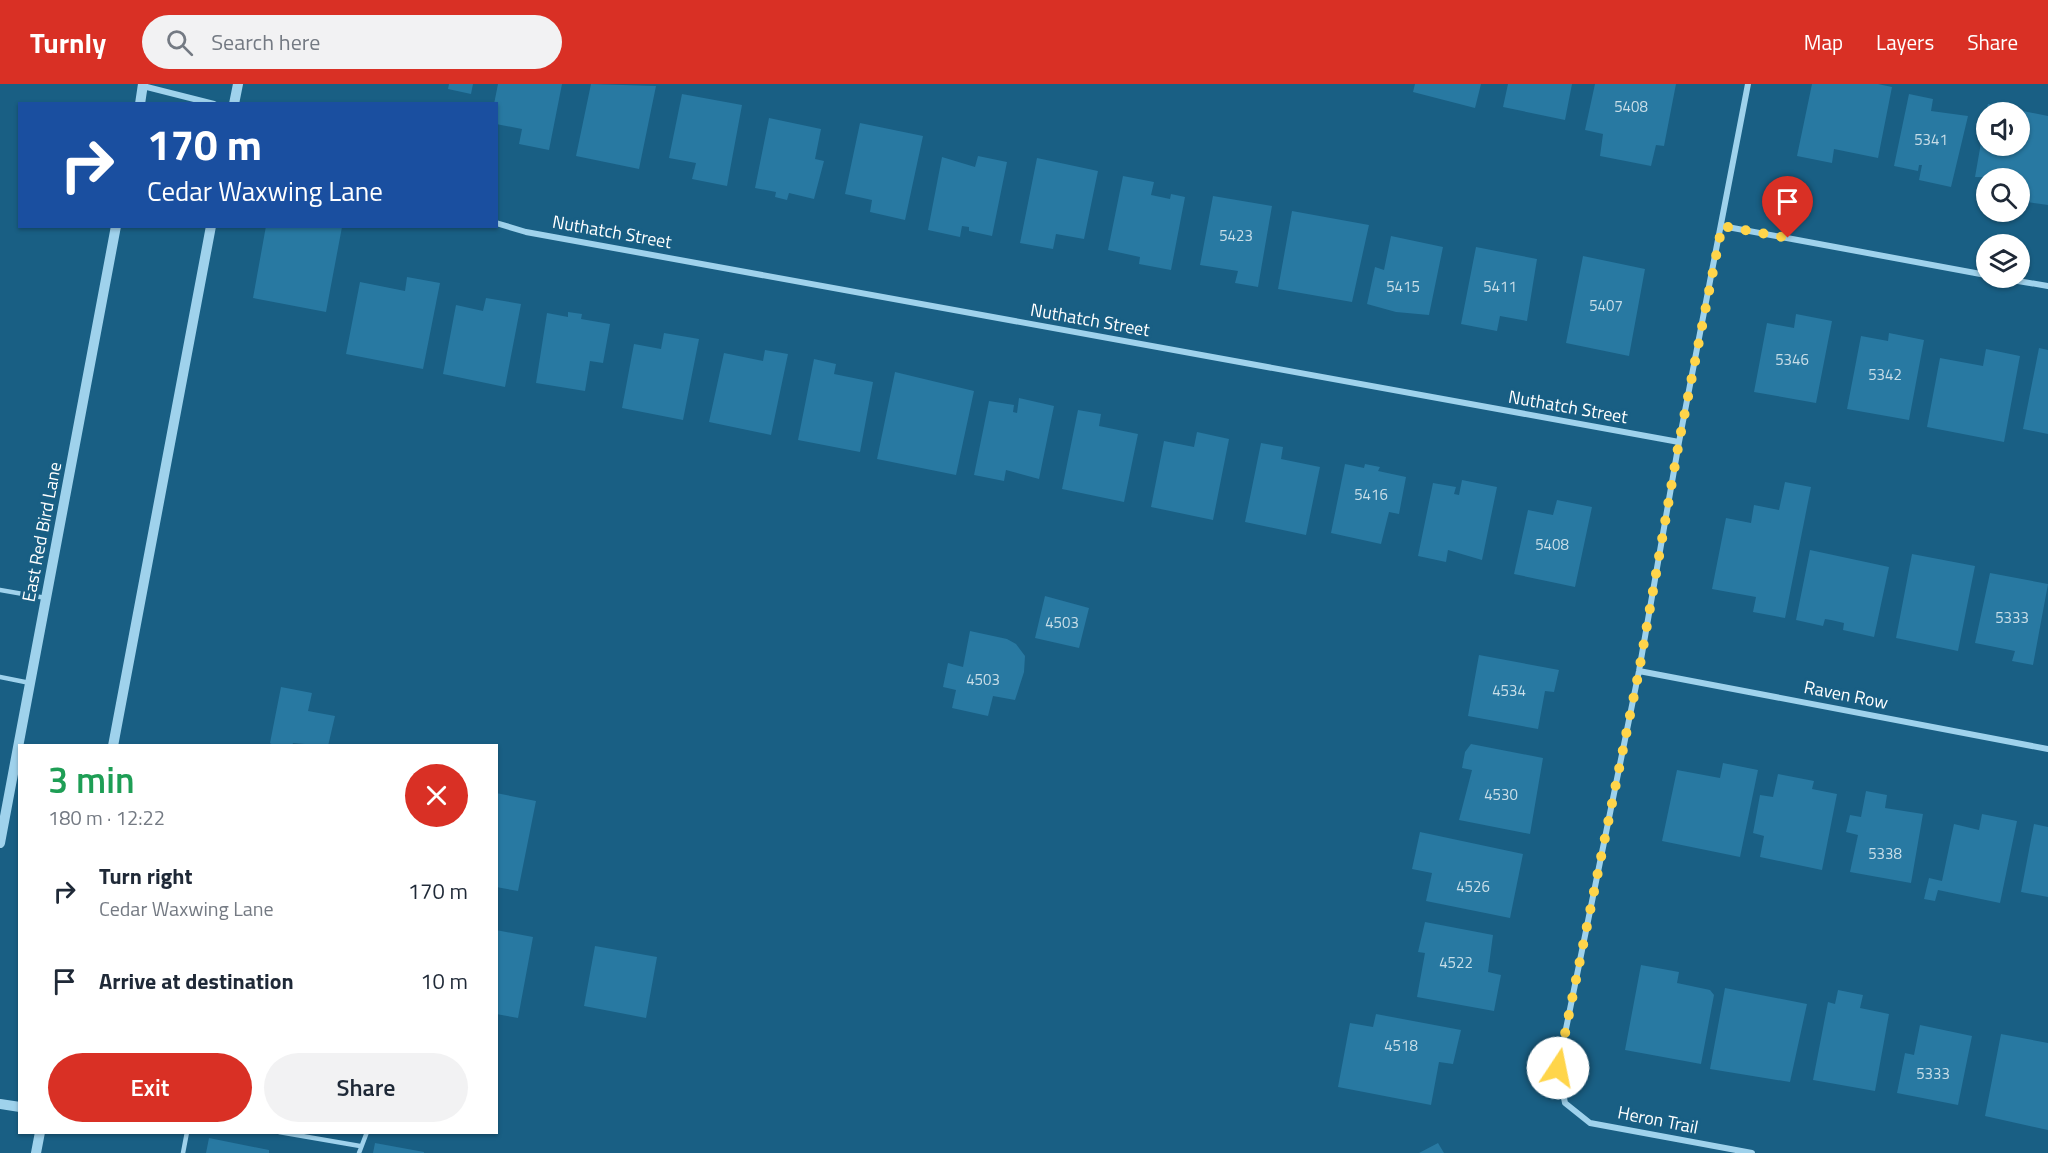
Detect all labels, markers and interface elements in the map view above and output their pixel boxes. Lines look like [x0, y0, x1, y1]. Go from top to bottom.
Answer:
search box [142, 15, 562, 69]
text: Turnly [30, 21, 106, 64]
text: Search here [211, 25, 320, 59]
icon: search [163, 26, 196, 59]
text: Map [1804, 26, 1843, 58]
text: Layers [1876, 26, 1934, 58]
text: Share [1967, 26, 2018, 58]
house number: 5408 [1614, 95, 1648, 118]
map controls [1976, 102, 2030, 288]
button: sound [1976, 102, 2030, 156]
text: 170 m [147, 112, 262, 176]
icon: right [48, 126, 126, 204]
house number: 5341 [1914, 128, 1948, 151]
button: search [1976, 168, 2030, 222]
text: Cedar Waxwing Lane [147, 170, 383, 211]
pin [1762, 176, 1813, 238]
icon: arrive [1771, 185, 1804, 218]
street label: Nuthatch Street [550, 208, 675, 255]
house number: 5423 [1219, 224, 1253, 247]
button: layers [1976, 234, 2030, 288]
house number: 5415 [1386, 275, 1420, 298]
house number: 5411 [1483, 275, 1517, 298]
house number: 5407 [1589, 294, 1623, 317]
street label: Nuthatch Street [1028, 296, 1153, 343]
house number: 5346 [1775, 348, 1809, 371]
house number: 5342 [1868, 363, 1902, 386]
street label: Nuthatch Street [1506, 383, 1631, 430]
street label: East Red Bird Lane [15, 460, 68, 604]
house number: 5416 [1354, 483, 1388, 506]
house number: 5408 [1535, 533, 1569, 556]
house number: 5333 [1995, 606, 2029, 629]
house number: 4503 [1045, 611, 1079, 634]
house number: 4503 [966, 668, 1000, 691]
street label: Raven Row [1802, 673, 1891, 716]
house number: 4534 [1492, 679, 1526, 702]
text: 3 min [48, 752, 135, 807]
button: close [405, 764, 468, 827]
house number: 4530 [1484, 783, 1518, 806]
text: 180 m · 12:22 [48, 802, 165, 833]
house number: 5338 [1868, 842, 1902, 865]
text: Turn right [99, 859, 193, 893]
text: 170 m [408, 874, 468, 908]
icon: right [48, 875, 81, 908]
house number: 4526 [1456, 875, 1490, 898]
text: Cedar Waxwing Lane [99, 893, 274, 924]
house number: 4522 [1439, 951, 1473, 974]
text: Arrive at destination [99, 964, 294, 998]
text: 10 m [420, 964, 468, 998]
icon: arrive [48, 965, 81, 998]
house number: 4518 [1384, 1034, 1418, 1057]
position arrow [1526, 1036, 1590, 1100]
button: Exit [48, 1053, 252, 1122]
button: Share [264, 1053, 468, 1122]
house number: 5333 [1916, 1062, 1950, 1085]
street label: Heron Trail [1615, 1098, 1701, 1141]

